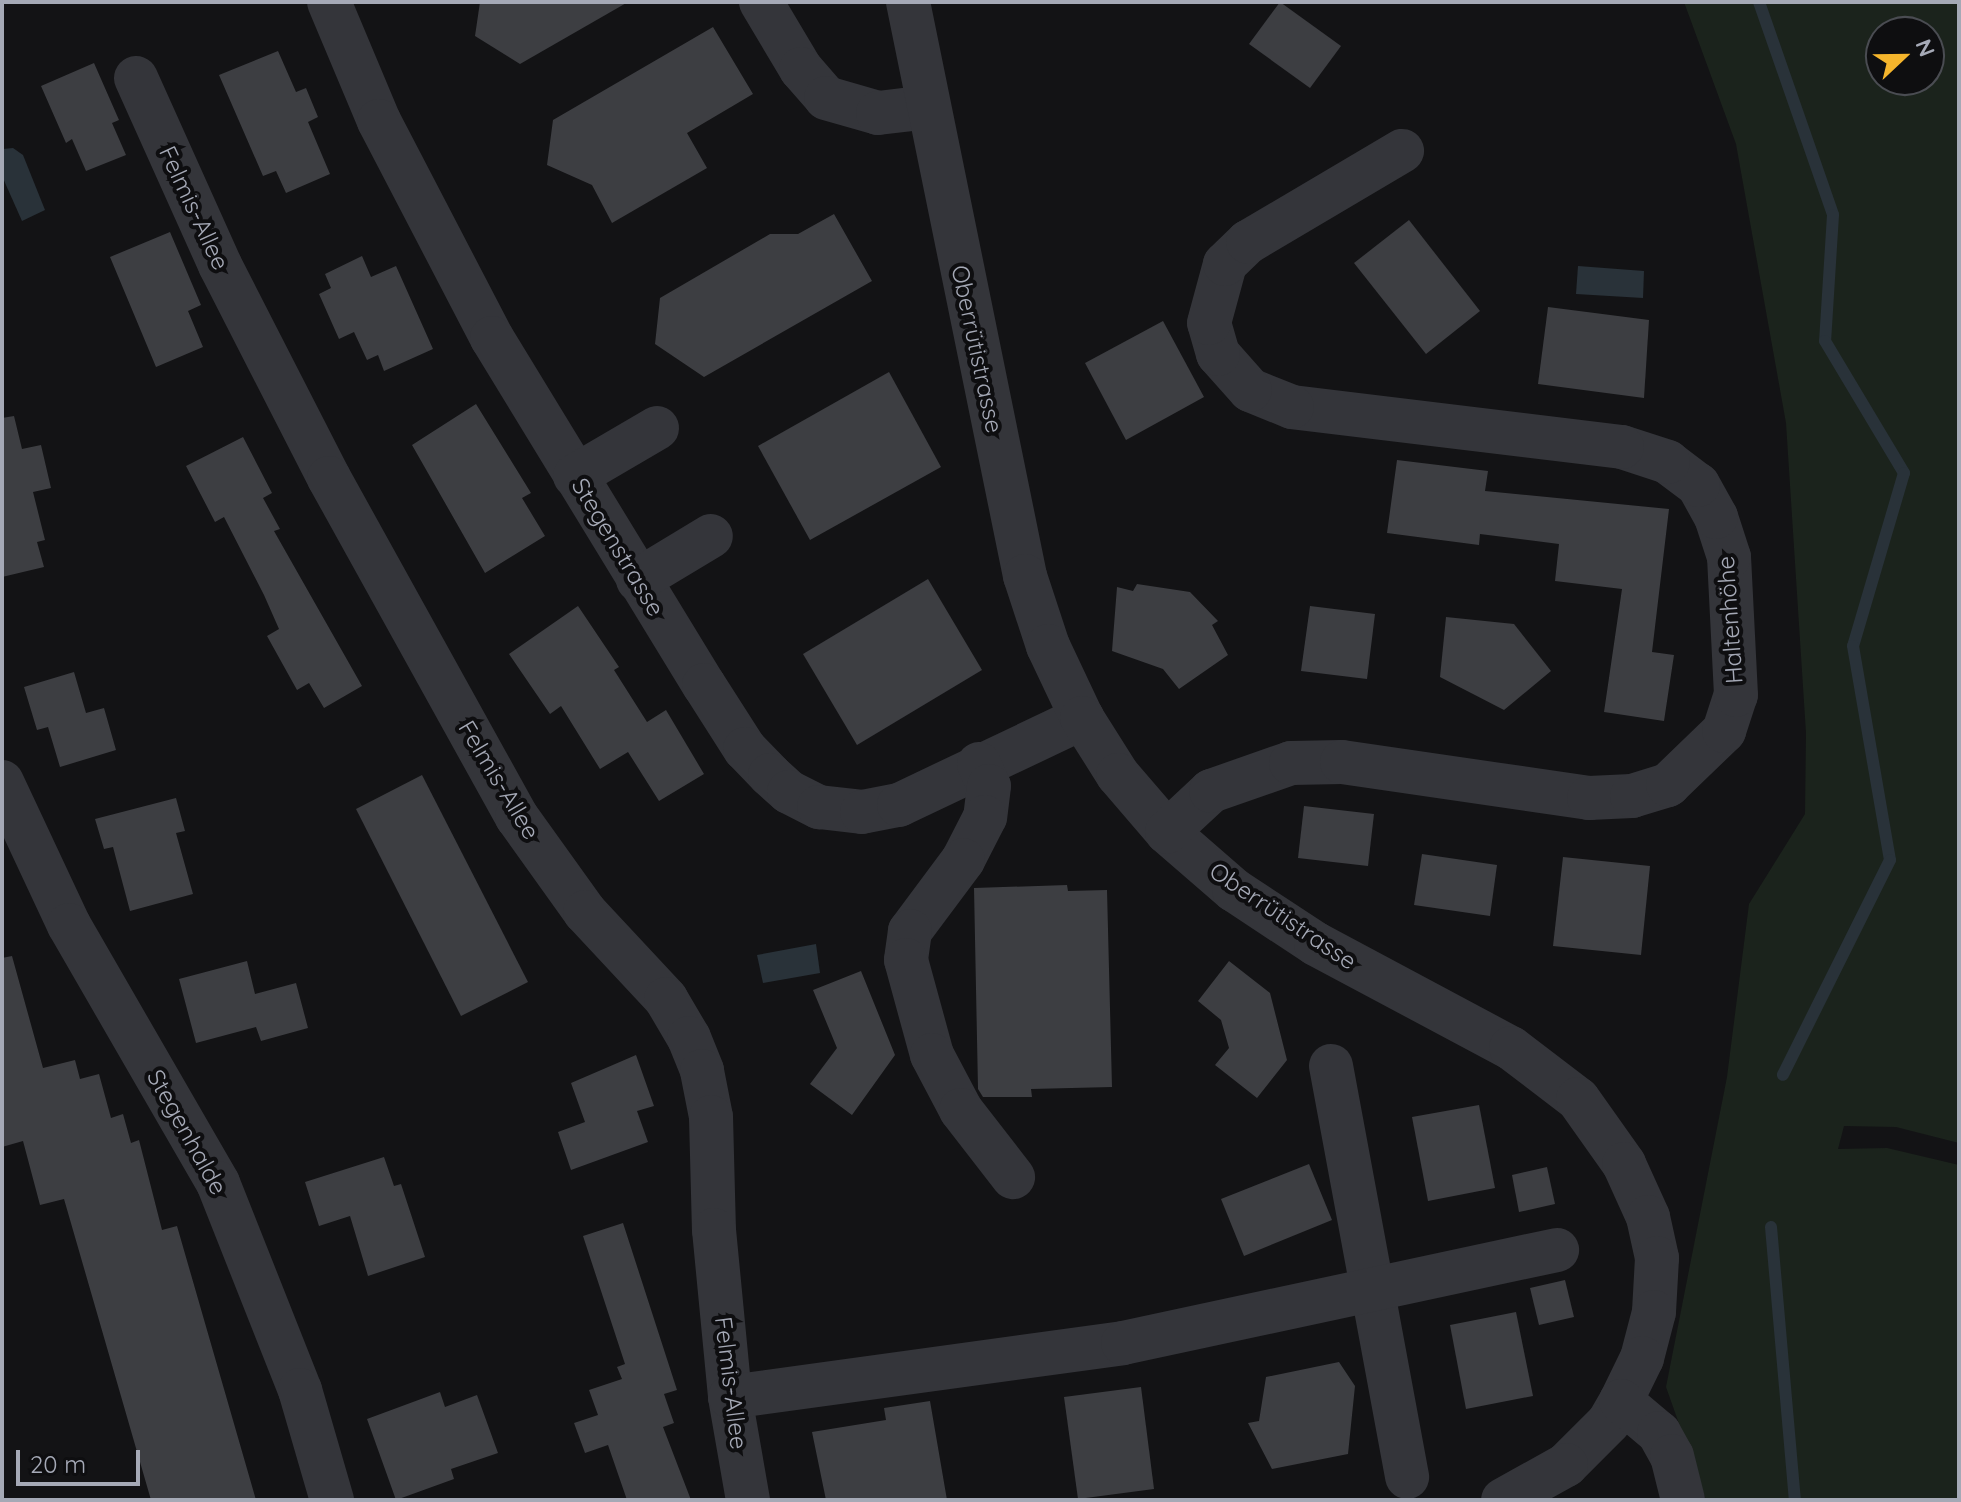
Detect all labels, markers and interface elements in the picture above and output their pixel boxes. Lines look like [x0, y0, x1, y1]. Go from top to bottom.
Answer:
north arrow [1865, 16, 1945, 96]
text: N [1909, 35, 1941, 60]
street label: Felmis-Allee [153, 141, 235, 275]
street label: Oberrütistrasse [945, 262, 1009, 436]
street label: Stegenstrasse [566, 473, 670, 621]
street label: Haltenhöhe [1711, 555, 1749, 685]
street label: Felmis-Allee [452, 715, 546, 845]
street label: Oberrütistrasse [1204, 856, 1362, 976]
street label: Stegenhalde [141, 1064, 233, 1200]
street label: Felmis-Allee [709, 1315, 753, 1451]
scale bar [20, 1434, 144, 1484]
text: 20 m [30, 1449, 86, 1479]

